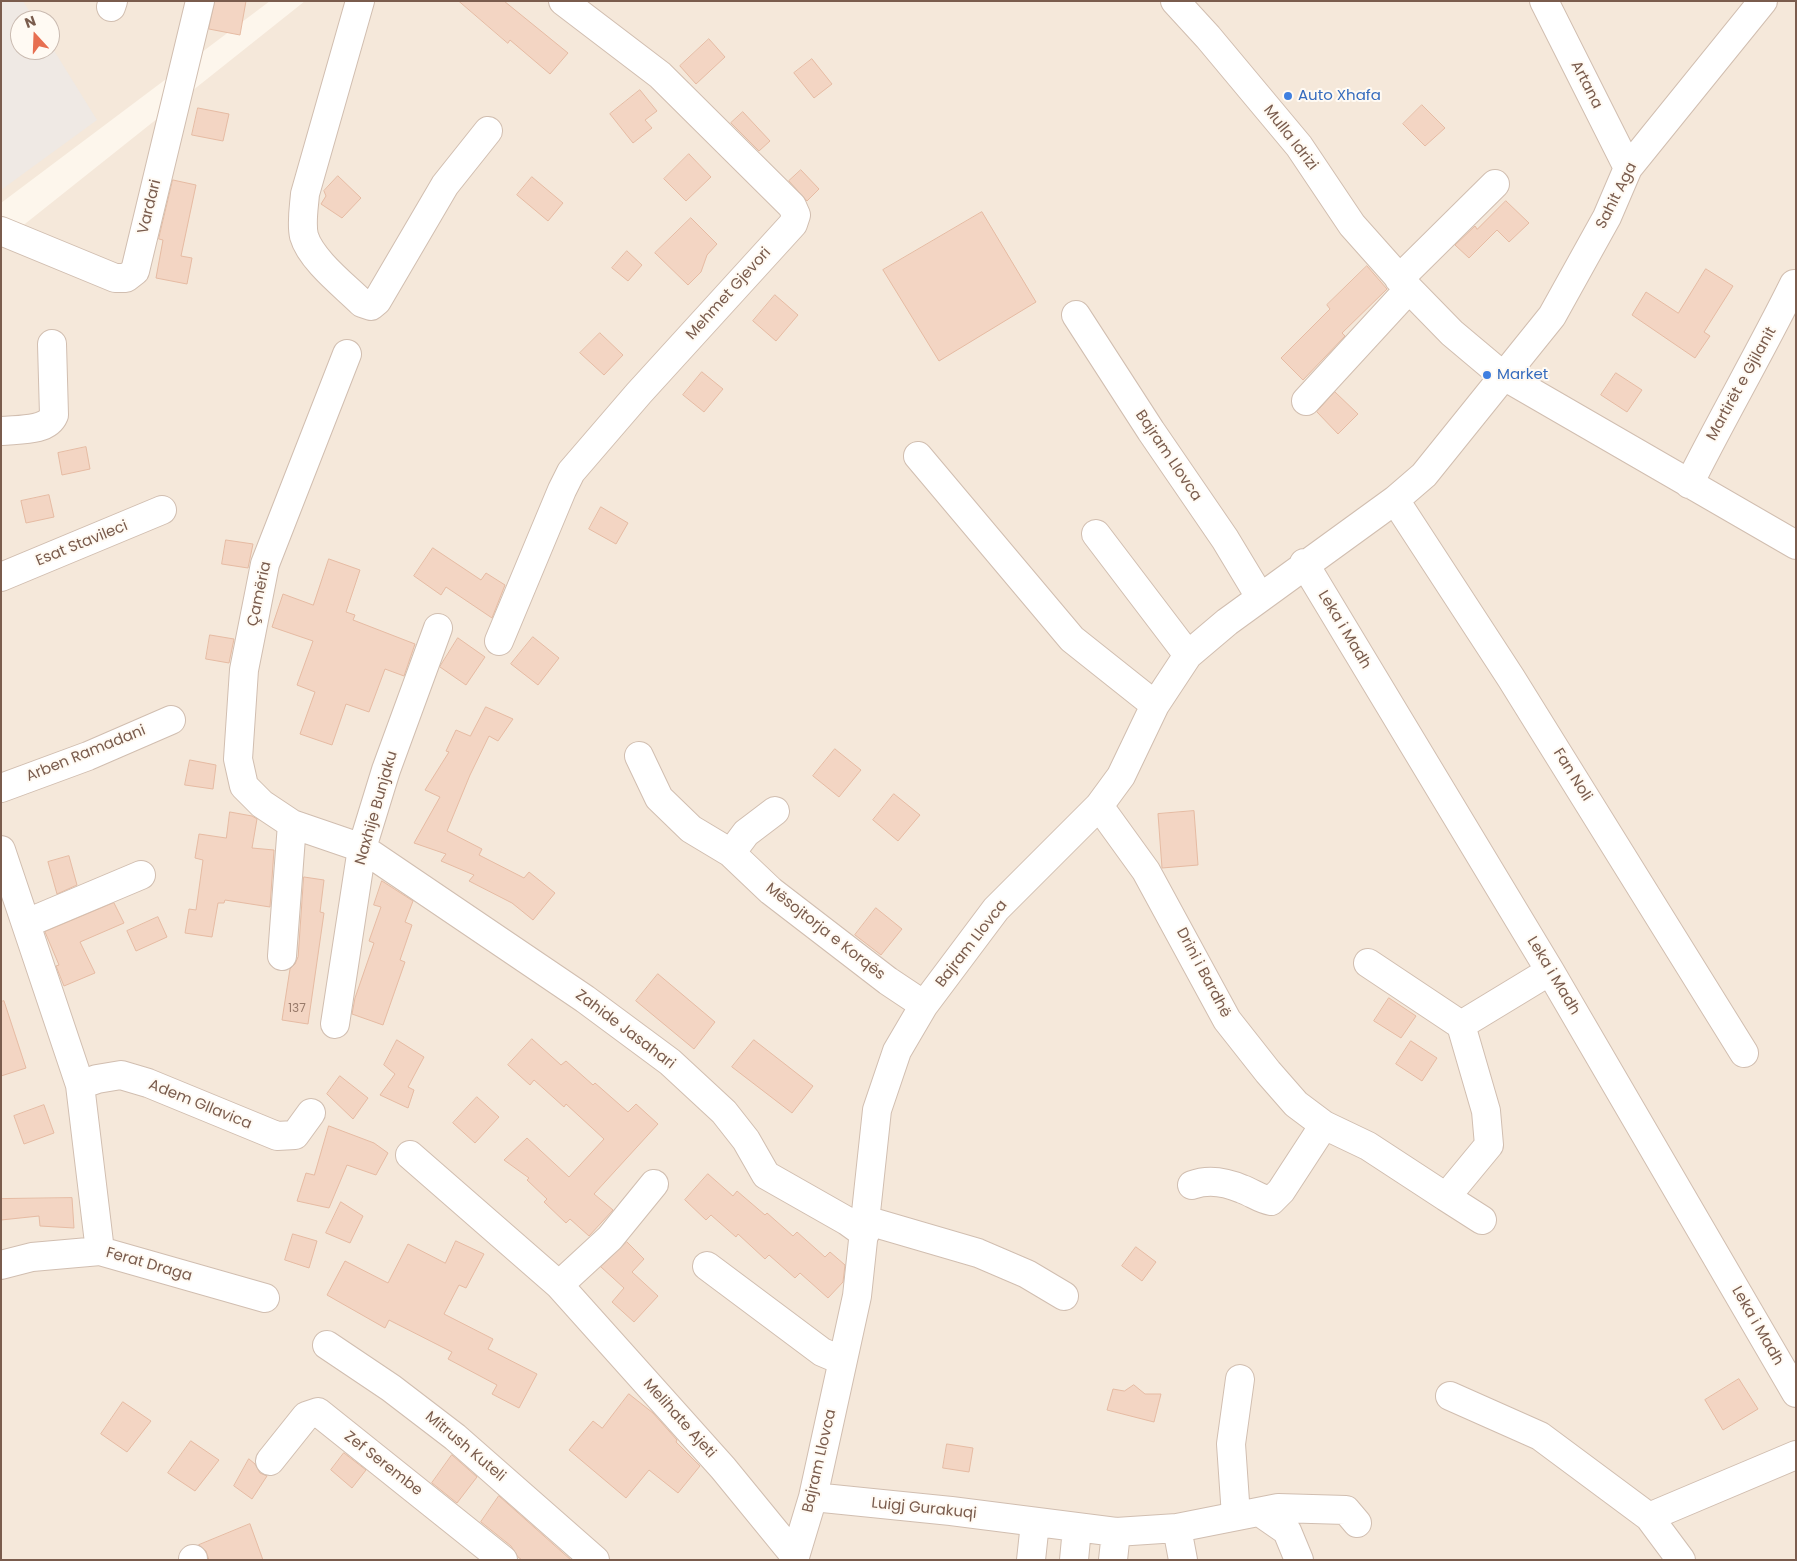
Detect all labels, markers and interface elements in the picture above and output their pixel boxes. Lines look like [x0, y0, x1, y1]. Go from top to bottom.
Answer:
north arrow [10, 10, 60, 60]
text: N [22, 11, 39, 33]
street label: Artana [1566, 58, 1606, 112]
place label: Auto Xhafa [1298, 87, 1381, 105]
marker: Auto Xhafa [1282, 90, 1294, 102]
street label: Mulla Idrizi [1259, 102, 1321, 174]
street label: Sahit Aga [1593, 160, 1641, 232]
street label: Vardari [135, 178, 165, 236]
street label: Mehmet Gjevori [683, 244, 775, 344]
street label: Martirët e Gjilanit [1703, 324, 1781, 444]
place label: Market [1497, 366, 1548, 384]
marker: Market [1481, 369, 1493, 381]
street label: Bajram Llovca [1131, 407, 1205, 505]
street label: Esat Stavileci [33, 517, 131, 571]
street label: Çamëria [244, 560, 276, 628]
street label: Leka i Madh [1314, 588, 1374, 672]
street label: Arben Ramadani [24, 722, 148, 786]
street label: Fan Noli [1549, 745, 1595, 805]
street label: Naxhije Bunjaku [352, 749, 402, 867]
street label: Mësojtorja e Korqës [762, 880, 888, 984]
street label: Bajram Llovca [932, 897, 1012, 991]
street label: Drini i Bardhë [1172, 925, 1234, 1021]
street label: Leka i Madh [1523, 934, 1583, 1018]
street label: Zahide Jasahari [572, 987, 678, 1073]
house number: 137 [288, 1002, 306, 1016]
street label: Adem Gllavica [146, 1076, 254, 1134]
street label: Ferat Draga [104, 1244, 194, 1286]
street label: Leka i Madh [1727, 1283, 1787, 1369]
street label: Melihate Ajeti [639, 1376, 719, 1462]
street label: Bajram Llovca [799, 1407, 841, 1515]
street label: Mitrush Kuteli [421, 1408, 509, 1486]
street label: Zef Serembe [340, 1428, 426, 1500]
street label: Luigj Gurakuqi [870, 1495, 978, 1523]

